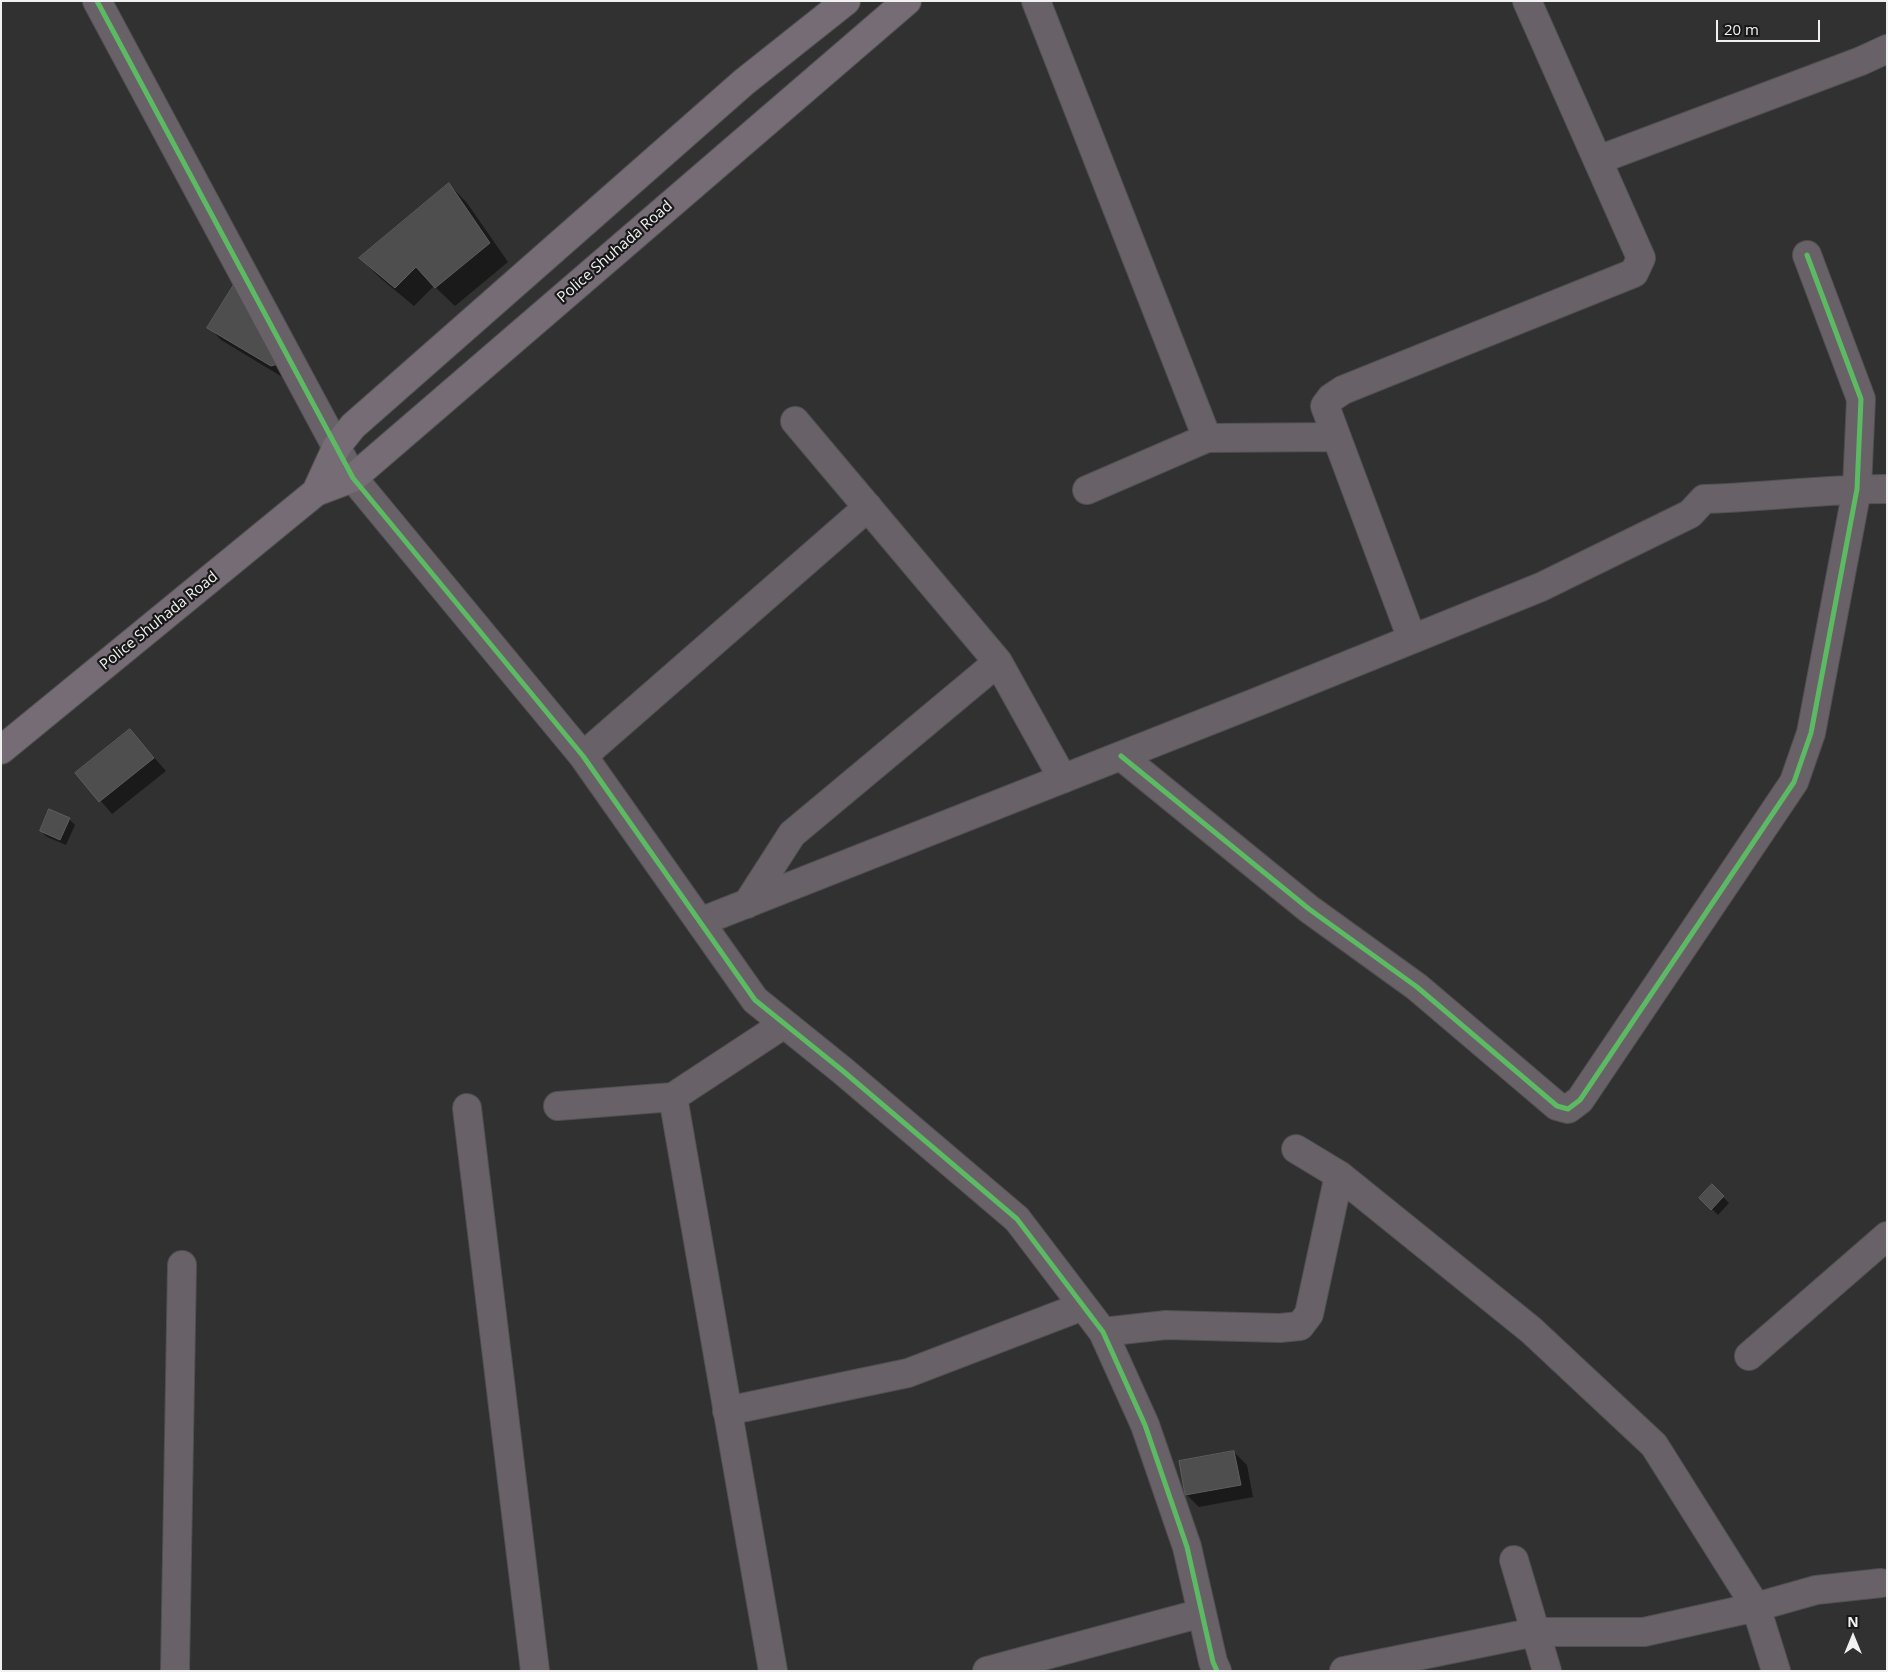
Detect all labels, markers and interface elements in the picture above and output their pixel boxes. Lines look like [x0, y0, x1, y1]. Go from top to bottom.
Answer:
scale bar [1718, 10, 1822, 42]
text: 20 m [1724, 19, 1759, 39]
street label: Police Shuhada Road [554, 197, 676, 307]
street label: Police Shuhada Road [96, 568, 222, 674]
north arrow [1828, 1612, 1878, 1662]
text: N [1847, 1612, 1859, 1631]

